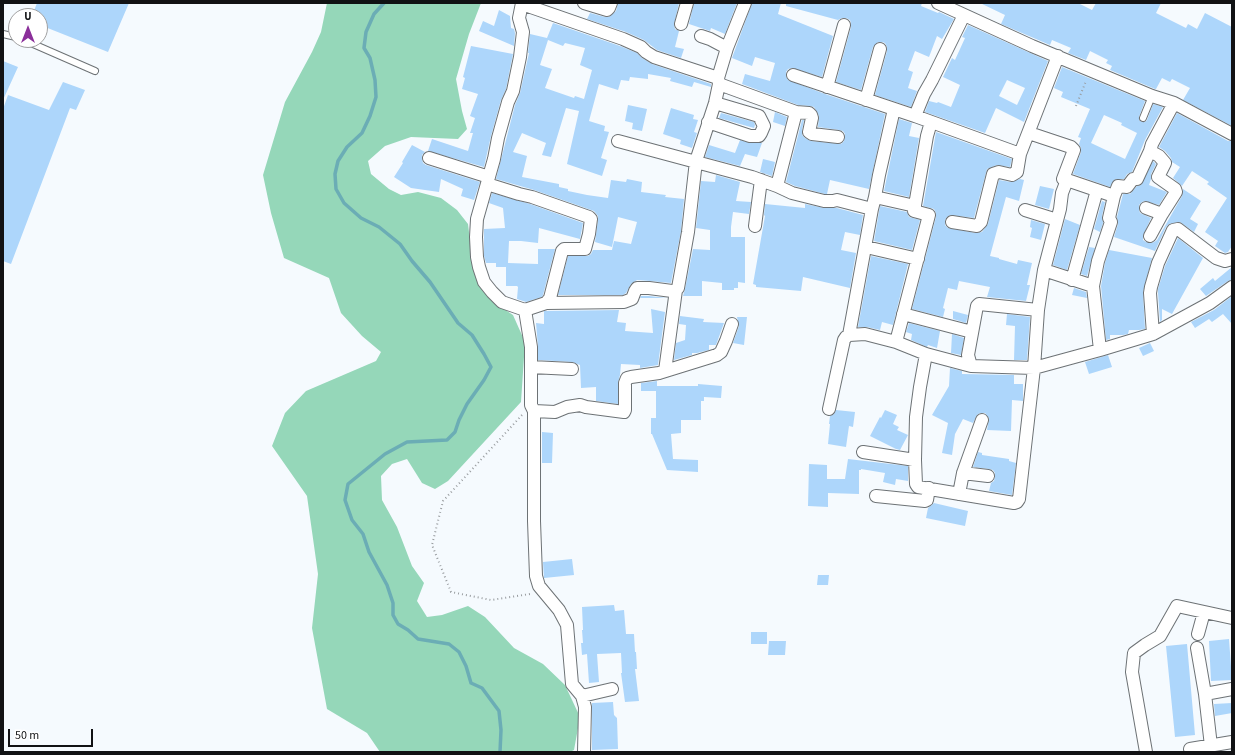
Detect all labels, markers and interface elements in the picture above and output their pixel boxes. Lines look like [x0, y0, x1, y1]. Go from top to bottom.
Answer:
north arrow [8, 8, 48, 48]
text: U [24, 9, 32, 24]
scale bar [10, 721, 95, 747]
text: 50 m [15, 727, 39, 744]

